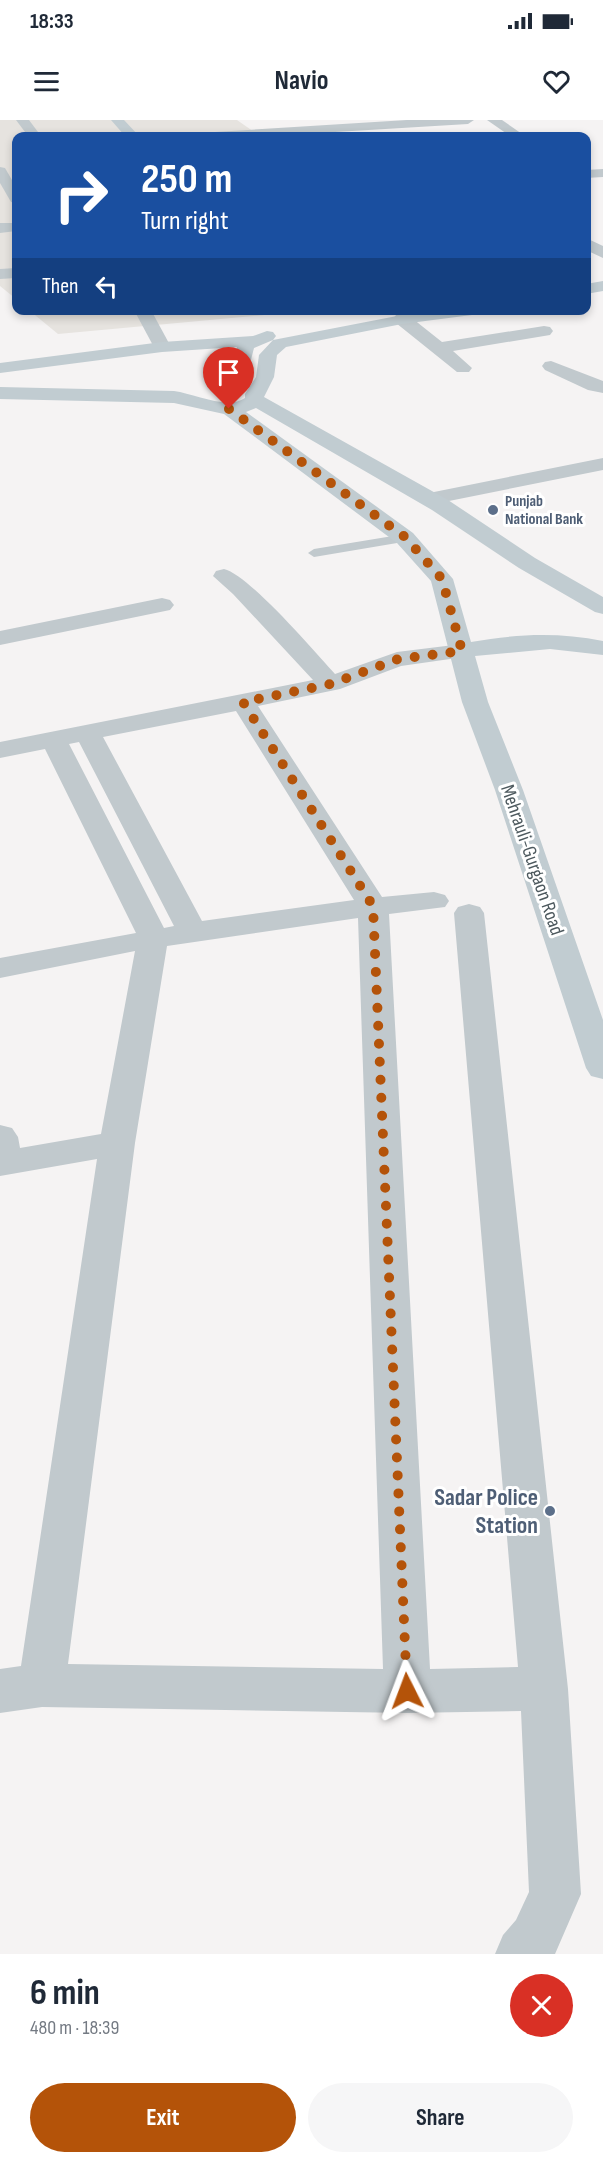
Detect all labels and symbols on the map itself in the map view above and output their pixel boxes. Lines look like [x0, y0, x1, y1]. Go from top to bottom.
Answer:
pin [203, 347, 254, 409]
place label: Punjab National Bank [505, 492, 583, 529]
marker: Punjab National Bank [486, 503, 500, 517]
street label: Mehrauli-Gurgaon Road [495, 782, 569, 938]
place label: Sadar Police Station [434, 1483, 538, 1540]
marker: Sadar Police Station [543, 1504, 557, 1518]
position arrow [375, 1659, 439, 1723]

